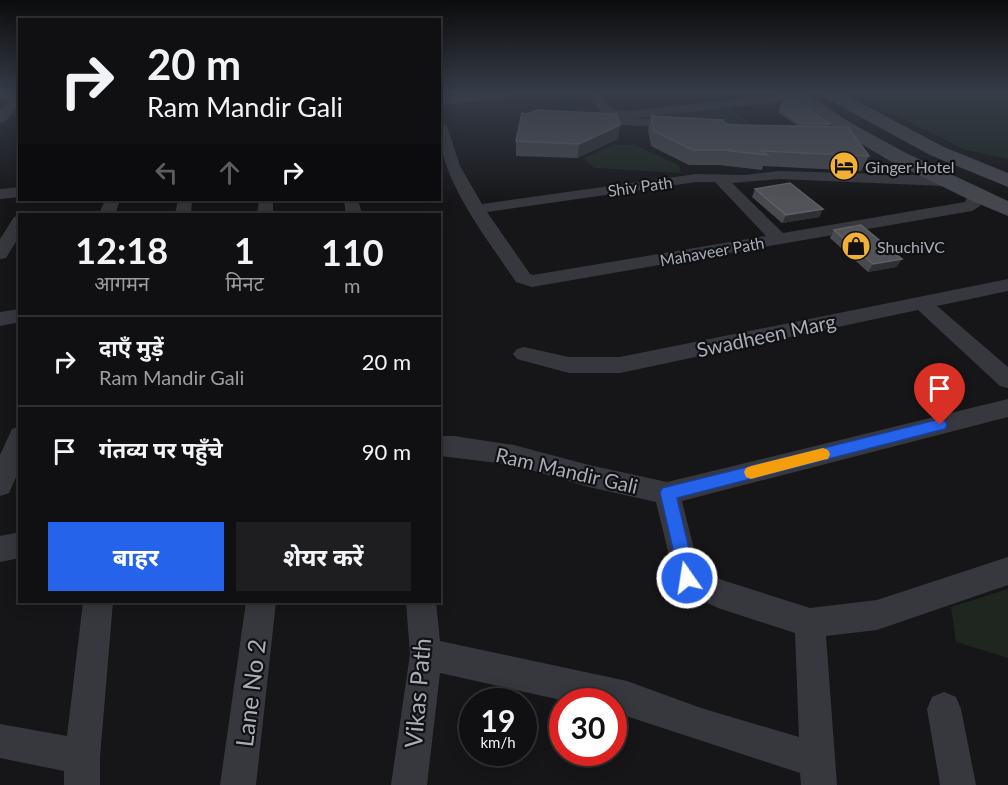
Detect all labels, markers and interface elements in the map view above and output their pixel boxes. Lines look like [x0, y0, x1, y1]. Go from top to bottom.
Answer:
text: 20 m [147, 39, 241, 89]
icon: right [48, 42, 126, 120]
text: Ram Mandir Gali [147, 90, 343, 123]
hotel icon: Ginger Hotel [828, 150, 860, 182]
icon: left [150, 156, 183, 189]
icon: ahead [213, 156, 246, 189]
icon: right [276, 156, 309, 189]
place label: Ginger Hotel [865, 157, 954, 176]
street label: Shiv Path [606, 172, 674, 200]
text: 12:18 [75, 228, 168, 272]
text: 1 [234, 228, 255, 272]
text: 110 [321, 230, 384, 274]
shop icon: ShuchiVC [840, 230, 872, 262]
street label: Mahaveer Path [658, 232, 766, 270]
place label: ShuchiVC [877, 237, 945, 256]
text: आगमन [94, 271, 149, 295]
text: मिनट [225, 271, 264, 295]
text: m [344, 273, 361, 297]
street label: Swadheen Marg [694, 309, 838, 361]
text: दाएँ मुड़ें [99, 334, 163, 361]
icon: right [48, 345, 81, 378]
text: 20 m [362, 348, 411, 375]
pin [914, 363, 965, 425]
text: Ram Mandir Gali [99, 365, 244, 389]
icon: arrive [923, 372, 956, 405]
icon: arrive [48, 435, 81, 468]
text: गंतव्य पर पहुँचे [99, 436, 223, 463]
text: 90 m [362, 438, 411, 465]
street label: Ram Mandir Gali [494, 442, 640, 498]
button: बाहर [48, 522, 224, 591]
button: शेयर करें [236, 522, 411, 591]
position arrow [655, 546, 719, 610]
street label: Vikas Path [398, 637, 436, 749]
street label: Lane No 2 [229, 638, 271, 748]
speed limit sign: 30 [549, 688, 627, 766]
text: 19 [481, 702, 515, 738]
text: km/h [480, 733, 516, 751]

